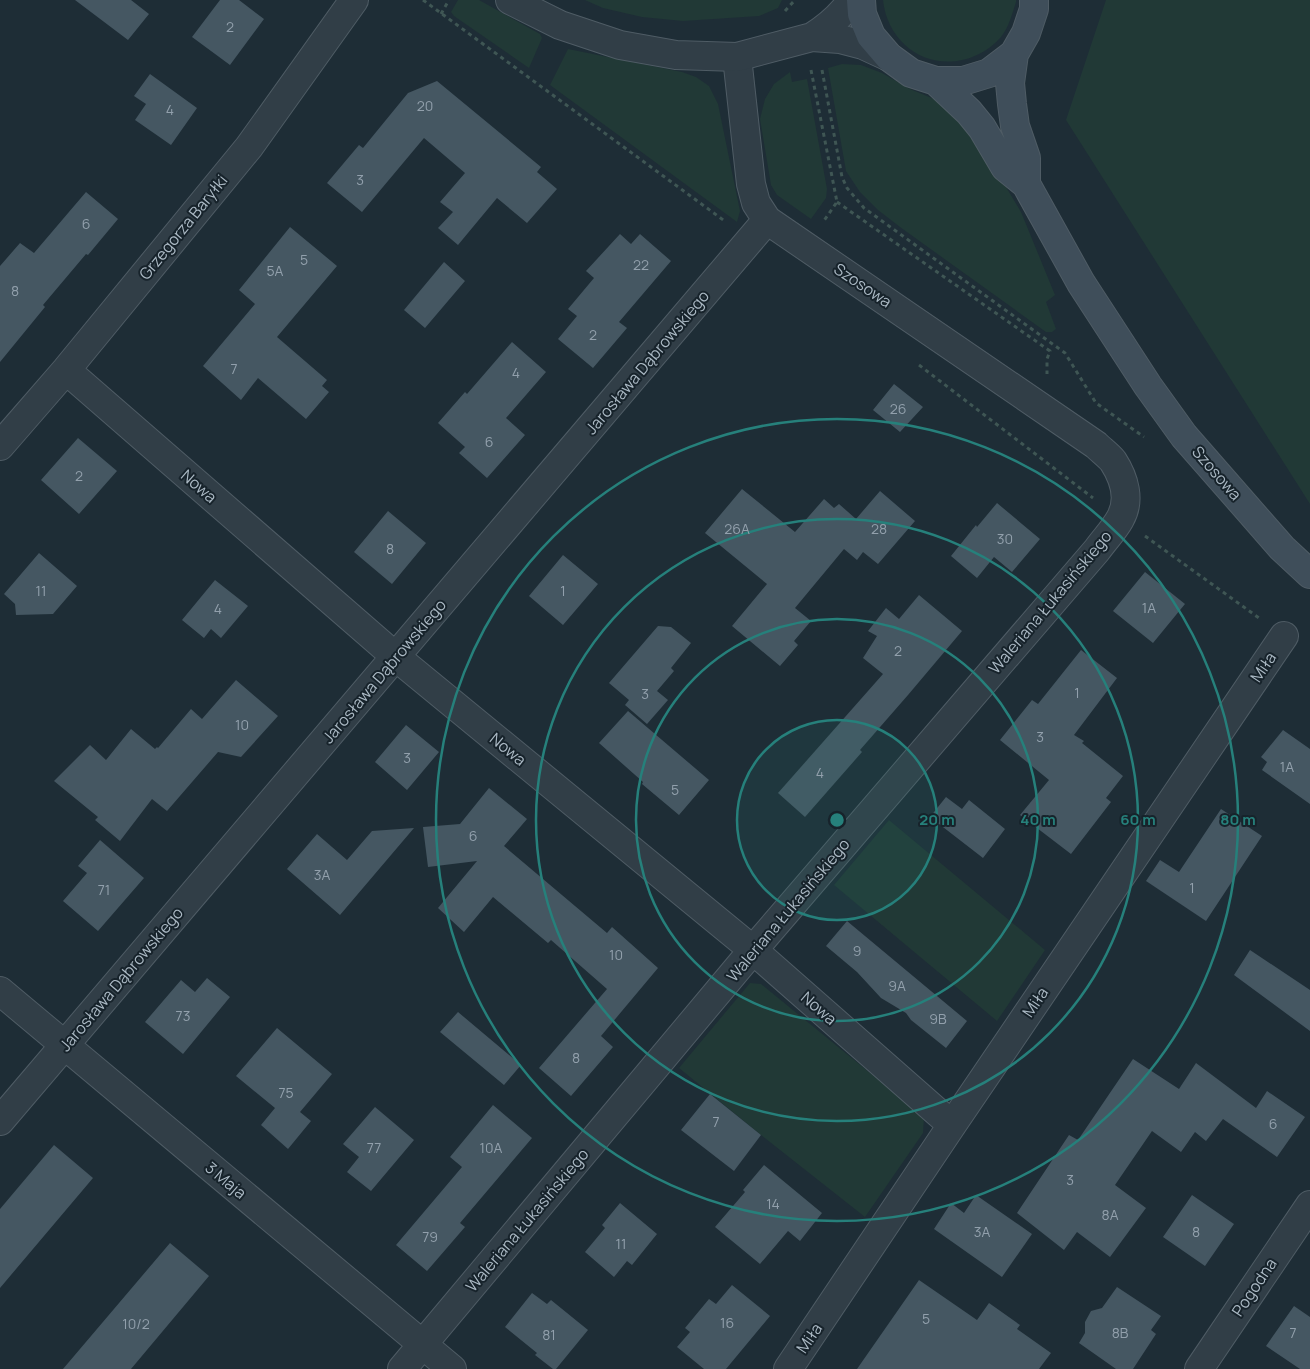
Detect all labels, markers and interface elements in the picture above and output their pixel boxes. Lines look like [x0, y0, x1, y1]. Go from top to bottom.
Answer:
house number: 2 [226, 17, 234, 36]
house number: 20 [417, 96, 433, 115]
house number: 4 [166, 100, 174, 119]
street label: Grzegorza Baryłki [134, 170, 232, 284]
house number: 3 [356, 170, 364, 189]
house number: 6 [82, 214, 90, 233]
house number: 5 [300, 250, 308, 269]
house number: 22 [633, 255, 649, 274]
street label: Szosowa [830, 258, 896, 312]
house number: 5A [267, 261, 284, 280]
house number: 8 [11, 281, 19, 300]
street label: Jarosława Dąbrowskiego [580, 285, 714, 439]
house number: 2 [589, 325, 597, 344]
house number: 7 [230, 359, 238, 378]
house number: 4 [512, 363, 520, 382]
house number: 26 [890, 399, 906, 418]
house number: 6 [485, 432, 493, 451]
street label: Szosowa [1187, 441, 1247, 505]
street label: Nowa [176, 464, 222, 508]
house number: 2 [75, 466, 83, 485]
house number: 26A [724, 519, 750, 538]
house number: 28 [871, 519, 887, 538]
street label: Waleriana Łukasińskiego [983, 526, 1117, 678]
house number: 30 [997, 529, 1013, 548]
house number: 8 [386, 539, 394, 558]
house number: 11 [36, 581, 46, 600]
house number: 1 [560, 581, 566, 600]
street label: Jarosława Dąbrowskiego [317, 594, 451, 748]
house number: 1A [1142, 598, 1156, 617]
house number: 4 [214, 599, 222, 618]
house number: 2 [894, 641, 902, 660]
street label: Miła [1245, 648, 1281, 686]
house number: 1 [1074, 683, 1080, 702]
house number: 3 [641, 684, 649, 703]
house number: 10 [235, 715, 249, 734]
house number: 3 [1036, 727, 1044, 746]
street label: Nowa [485, 728, 531, 770]
house number: 3 [403, 748, 411, 767]
house number: 1A [1280, 757, 1294, 776]
house number: 4 [816, 763, 824, 782]
house number: 5 [671, 780, 679, 799]
text: 20 m [919, 809, 955, 830]
text: 40 m [1020, 809, 1056, 830]
text: 60 m [1120, 809, 1156, 830]
text: 80 m [1220, 809, 1256, 830]
centre of rings [828, 811, 846, 829]
house number: 6 [469, 826, 477, 845]
street label: Waleriana Łukasińskiego [721, 834, 855, 986]
house number: 3A [314, 865, 330, 884]
house number: 1 [1189, 878, 1195, 897]
house number: 71 [98, 880, 110, 899]
street label: Jarosława Dąbrowskiego [54, 902, 188, 1056]
house number: 9 [853, 941, 861, 960]
house number: 10 [609, 945, 623, 964]
house number: 9A [888, 976, 906, 995]
street label: Miła [1017, 983, 1053, 1021]
street label: Nowa [796, 986, 842, 1030]
house number: 73 [176, 1006, 190, 1025]
house number: 9B [929, 1009, 947, 1028]
house number: 8 [572, 1048, 580, 1067]
house number: 75 [278, 1083, 294, 1102]
house number: 7 [712, 1112, 720, 1131]
house number: 6 [1269, 1114, 1277, 1133]
house number: 77 [367, 1138, 381, 1157]
house number: 10A [480, 1138, 503, 1157]
street label: Waleriana Łukasińskiego [460, 1144, 594, 1296]
street label: 3 Maja [201, 1156, 251, 1204]
house number: 3 [1066, 1170, 1074, 1189]
house number: 14 [766, 1194, 780, 1213]
house number: 8A [1102, 1205, 1119, 1224]
house number: 3A [974, 1222, 990, 1241]
house number: 8 [1192, 1222, 1200, 1241]
house number: 79 [422, 1227, 438, 1246]
house number: 11 [616, 1234, 626, 1253]
street label: Pogodna [1226, 1254, 1282, 1320]
house number: 5 [922, 1309, 930, 1328]
house number: 16 [720, 1313, 734, 1332]
house number: 10/2 [122, 1314, 150, 1333]
street label: Miła [791, 1319, 827, 1357]
house number: 8B [1112, 1323, 1129, 1342]
house number: 7 [1289, 1323, 1297, 1342]
house number: 81 [542, 1325, 556, 1344]

